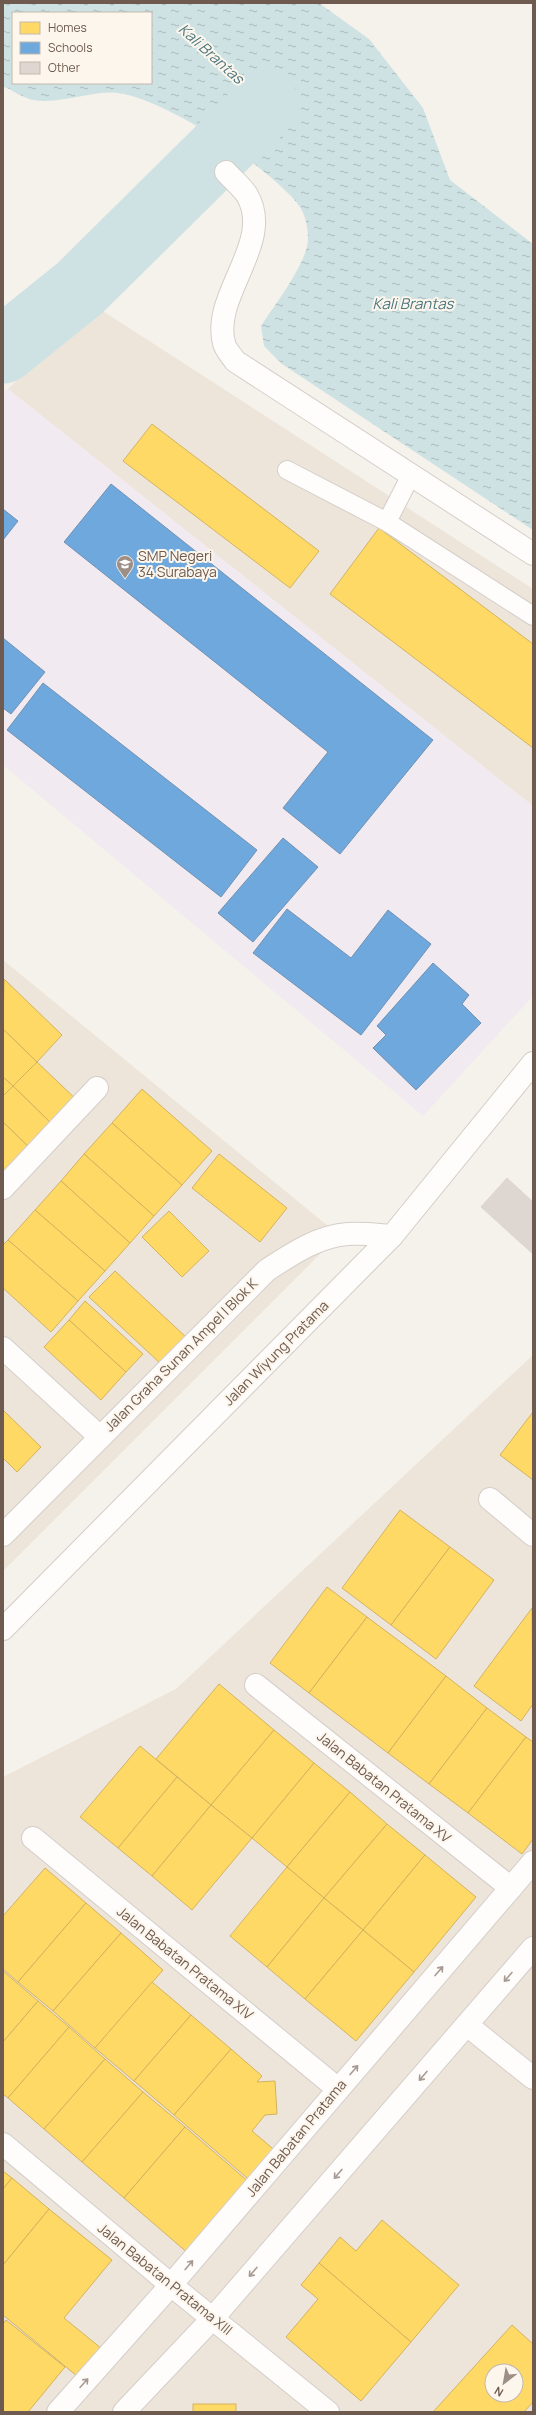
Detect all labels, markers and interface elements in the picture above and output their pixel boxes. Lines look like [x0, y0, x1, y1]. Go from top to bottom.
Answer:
legend [12, 12, 152, 84]
text: Homes [48, 19, 87, 36]
water label: Kali Brantas [174, 19, 249, 89]
text: Schools [48, 39, 92, 56]
text: Other [48, 59, 81, 76]
water label: Kali Brantas [373, 293, 455, 314]
place label: SMP Negeri 34 Surabaya [138, 546, 217, 581]
school or university icon: SMP Negeri 34 Surabaya [115, 554, 135, 579]
street label: Jalan Graha Sunan Ampel I Blok K [100, 1273, 262, 1435]
street label: Jalan Wiyung Pratama [219, 1296, 332, 1409]
street label: Jalan Babatan Pratama XV [313, 1727, 456, 1847]
street label: Jalan Babatan Pratama XIV [113, 1902, 258, 2024]
one-way arrow [435, 1966, 444, 1976]
one-way arrow [503, 1972, 512, 1983]
one-way arrow [350, 2064, 359, 2075]
one-way arrow [418, 2070, 427, 2081]
street label: Jalan Babatan Pratama [241, 2075, 350, 2200]
one-way arrow [333, 2169, 342, 2179]
street label: Jalan Babatan Pratama XIII [94, 2218, 237, 2339]
one-way arrow [184, 2260, 193, 2270]
one-way arrow [248, 2267, 257, 2278]
north arrow [484, 2363, 524, 2403]
one-way arrow [79, 2378, 88, 2388]
text: N [491, 2383, 506, 2400]

